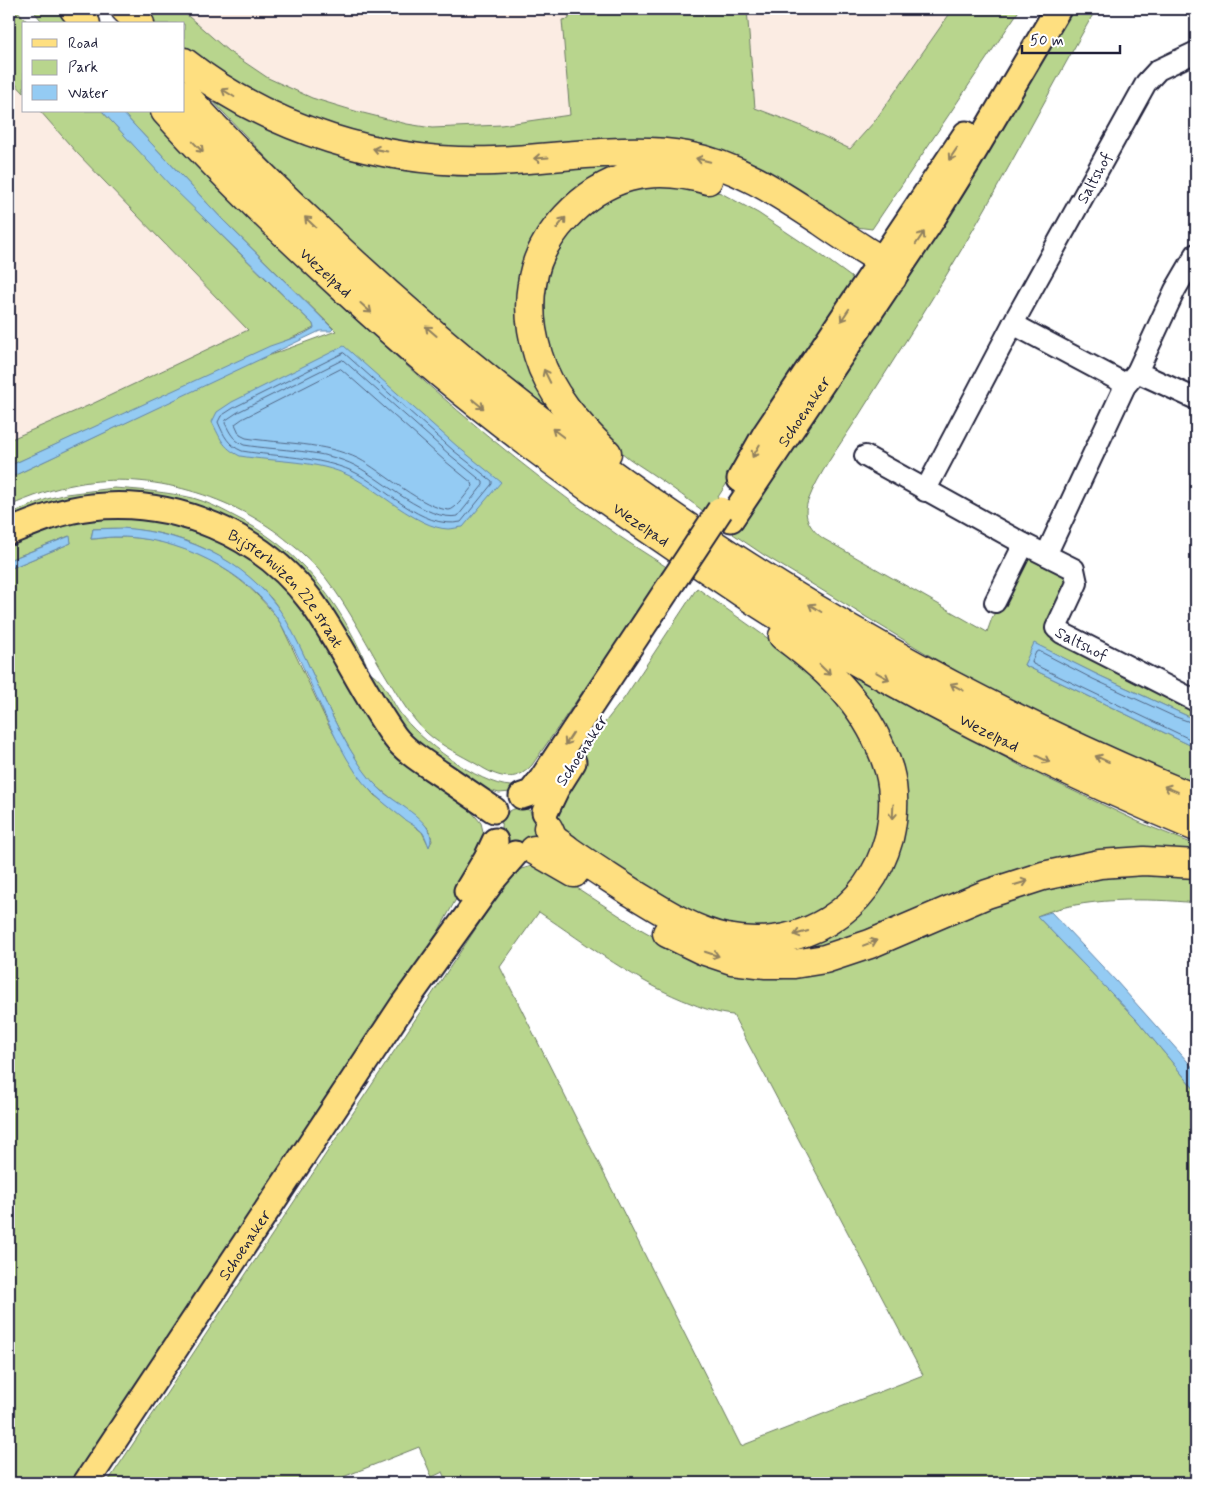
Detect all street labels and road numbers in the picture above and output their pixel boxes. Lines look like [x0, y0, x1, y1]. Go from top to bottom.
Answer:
street label: Saltshof [1072, 149, 1118, 208]
street label: Wezelpad [294, 244, 356, 303]
street label: Schoenaker [773, 372, 836, 451]
street label: Wezelpad [608, 498, 673, 552]
street label: Bijsterhuizen 22e straat [224, 525, 347, 652]
street label: Saltshof [1050, 623, 1111, 667]
street label: Wezelpad [955, 710, 1022, 757]
street label: Schoenaker [551, 711, 613, 790]
street label: Schoenaker [214, 1206, 277, 1285]

